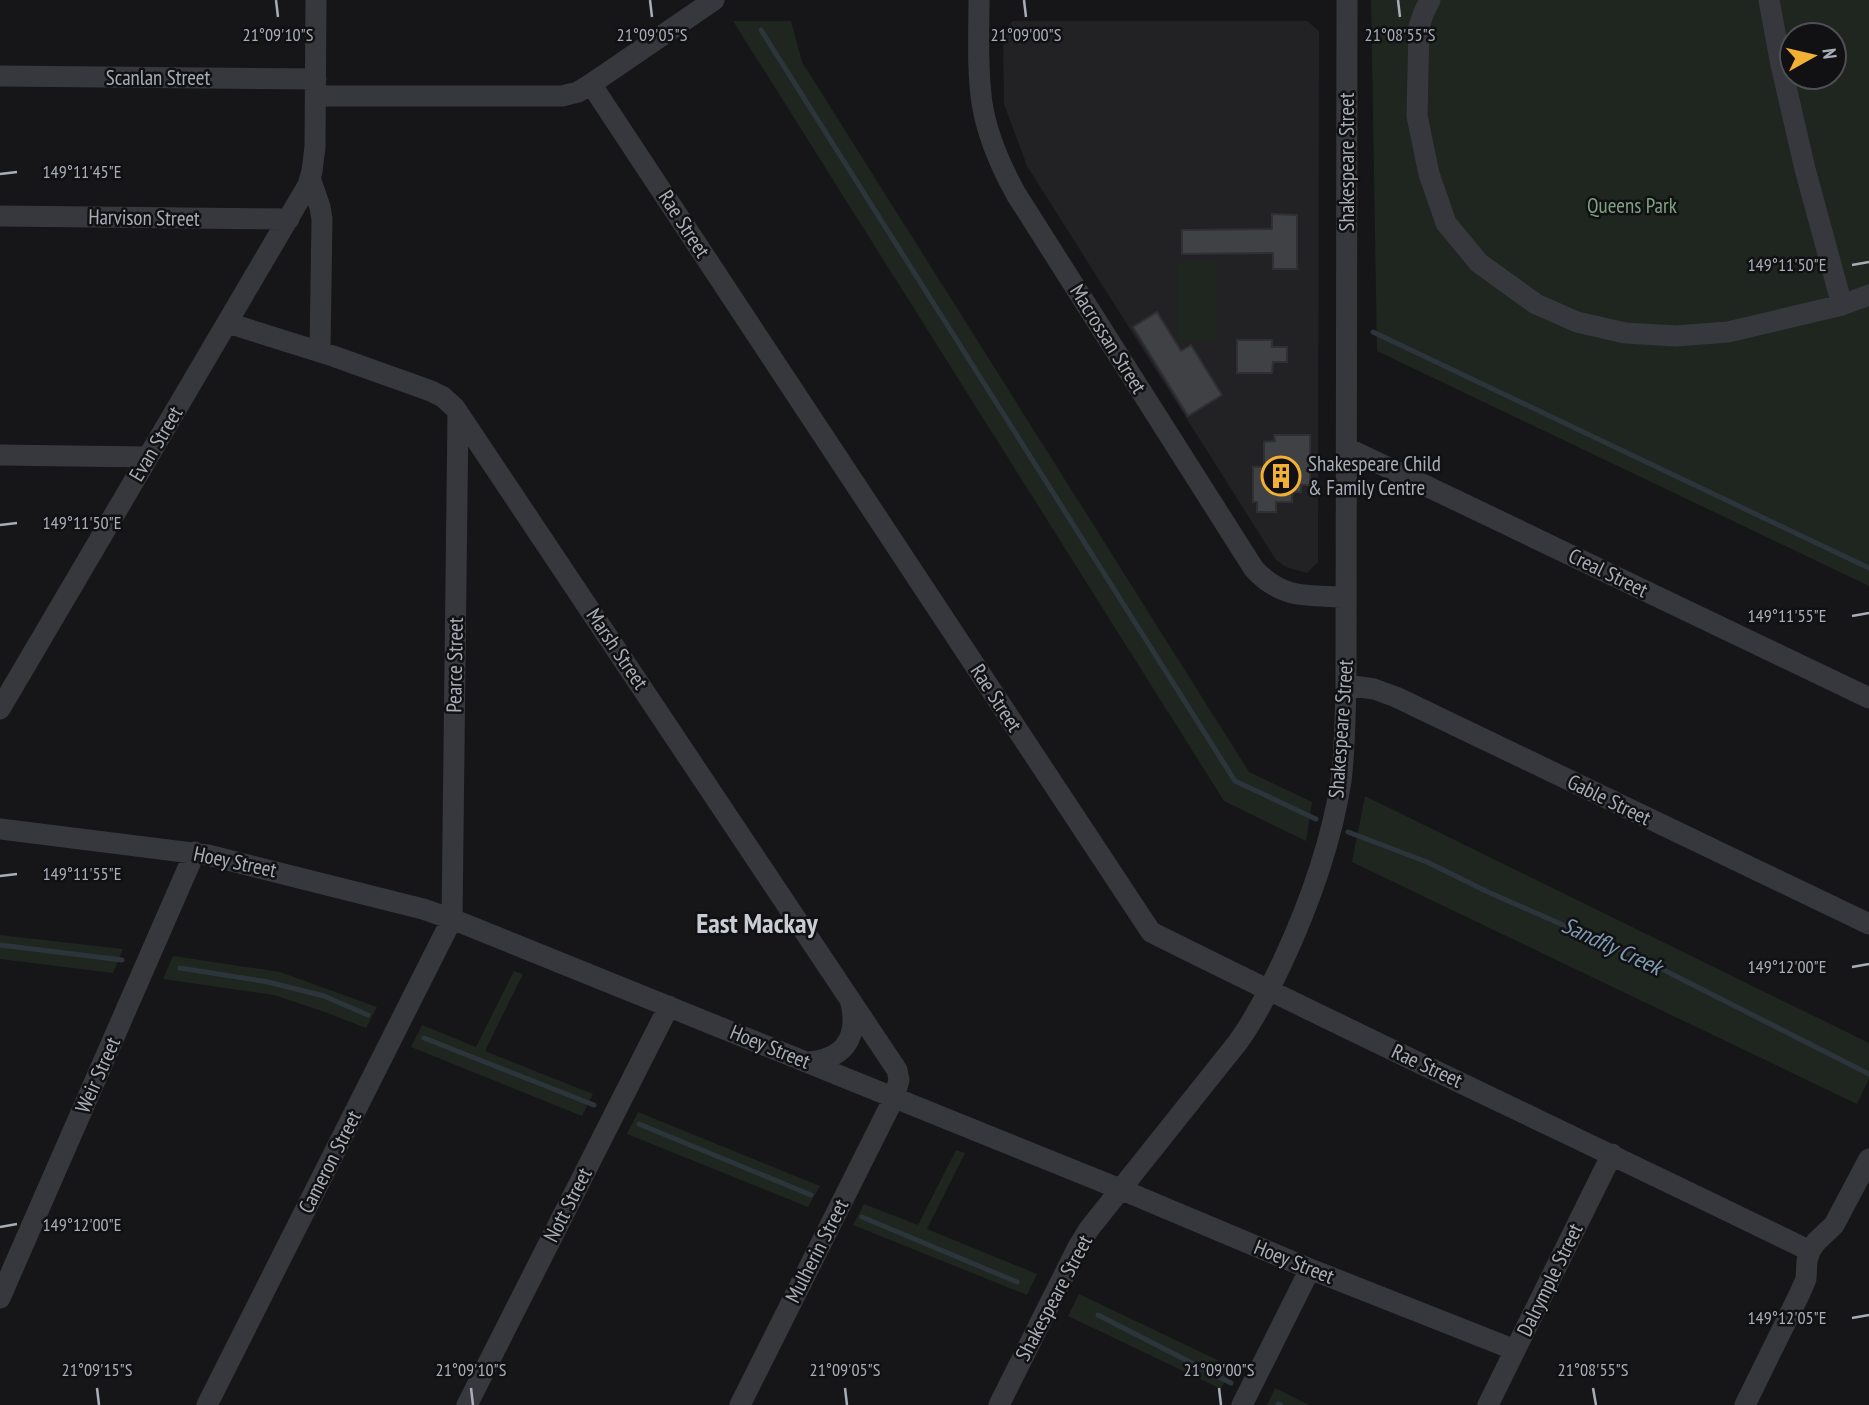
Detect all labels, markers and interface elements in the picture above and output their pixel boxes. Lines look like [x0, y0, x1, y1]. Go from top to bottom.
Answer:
north arrow [1778, 21, 1848, 91]
text: 21°09'10"S [243, 23, 314, 46]
text: 21°09'05"S [617, 23, 688, 46]
text: 21°09'00"S [991, 23, 1062, 46]
text: 21°08'55"S [1365, 23, 1436, 46]
text: N [1817, 47, 1842, 60]
street label: Scanlan Street [106, 64, 210, 91]
street label: Shakespeare Street [1333, 92, 1360, 231]
text: 149°11'45"E [43, 160, 121, 183]
street label: Rae Street [653, 185, 716, 263]
park label: Queens Park [1587, 192, 1677, 219]
street label: Harvison Street [88, 203, 200, 232]
text: 149°11'50"E [1748, 253, 1826, 276]
street label: Macrossan Street [1064, 279, 1153, 399]
street label: Evan Street [123, 401, 189, 486]
place label: Shakespeare Child & Family Centre [1308, 450, 1441, 501]
building icon: Shakespeare Child & Family Centre [1260, 455, 1302, 497]
text: 149°11'50"E [43, 511, 121, 534]
street label: Creal Street [1564, 542, 1653, 603]
street label: Marsh Street [581, 603, 654, 695]
text: 149°11'55"E [1748, 604, 1826, 627]
street label: Pearce Street [440, 617, 469, 713]
street label: Rae Street [965, 659, 1028, 737]
street label: Shakespeare Street [1322, 659, 1359, 799]
street label: Gable Street [1563, 768, 1655, 831]
street label: Hoey Street [191, 840, 279, 883]
text: 149°11'55"E [43, 862, 121, 885]
district label: East Mackay [696, 904, 819, 941]
water label: Sandfly Creek [1558, 910, 1670, 983]
text: 149°12'00"E [1748, 955, 1826, 978]
street label: Hoey Street [726, 1018, 814, 1075]
street label: Weir Street [69, 1032, 126, 1117]
street label: Rae Street [1387, 1037, 1467, 1094]
street label: Cameron Street [292, 1106, 367, 1218]
street label: Nott Street [537, 1163, 598, 1246]
street label: Mulherin Street [779, 1194, 854, 1307]
text: 149°12'00"E [43, 1213, 121, 1236]
street label: Dalrymple Street [1511, 1219, 1589, 1341]
street label: Shakespeare Street [1009, 1230, 1098, 1365]
street label: Hoey Street [1250, 1233, 1338, 1290]
text: 149°12'05"E [1748, 1306, 1826, 1329]
text: 21°09'15"S [62, 1358, 133, 1381]
text: 21°09'10"S [436, 1358, 507, 1381]
text: 21°09'05"S [810, 1358, 881, 1381]
text: 21°09'00"S [1184, 1358, 1255, 1381]
text: 21°08'55"S [1558, 1358, 1629, 1381]

